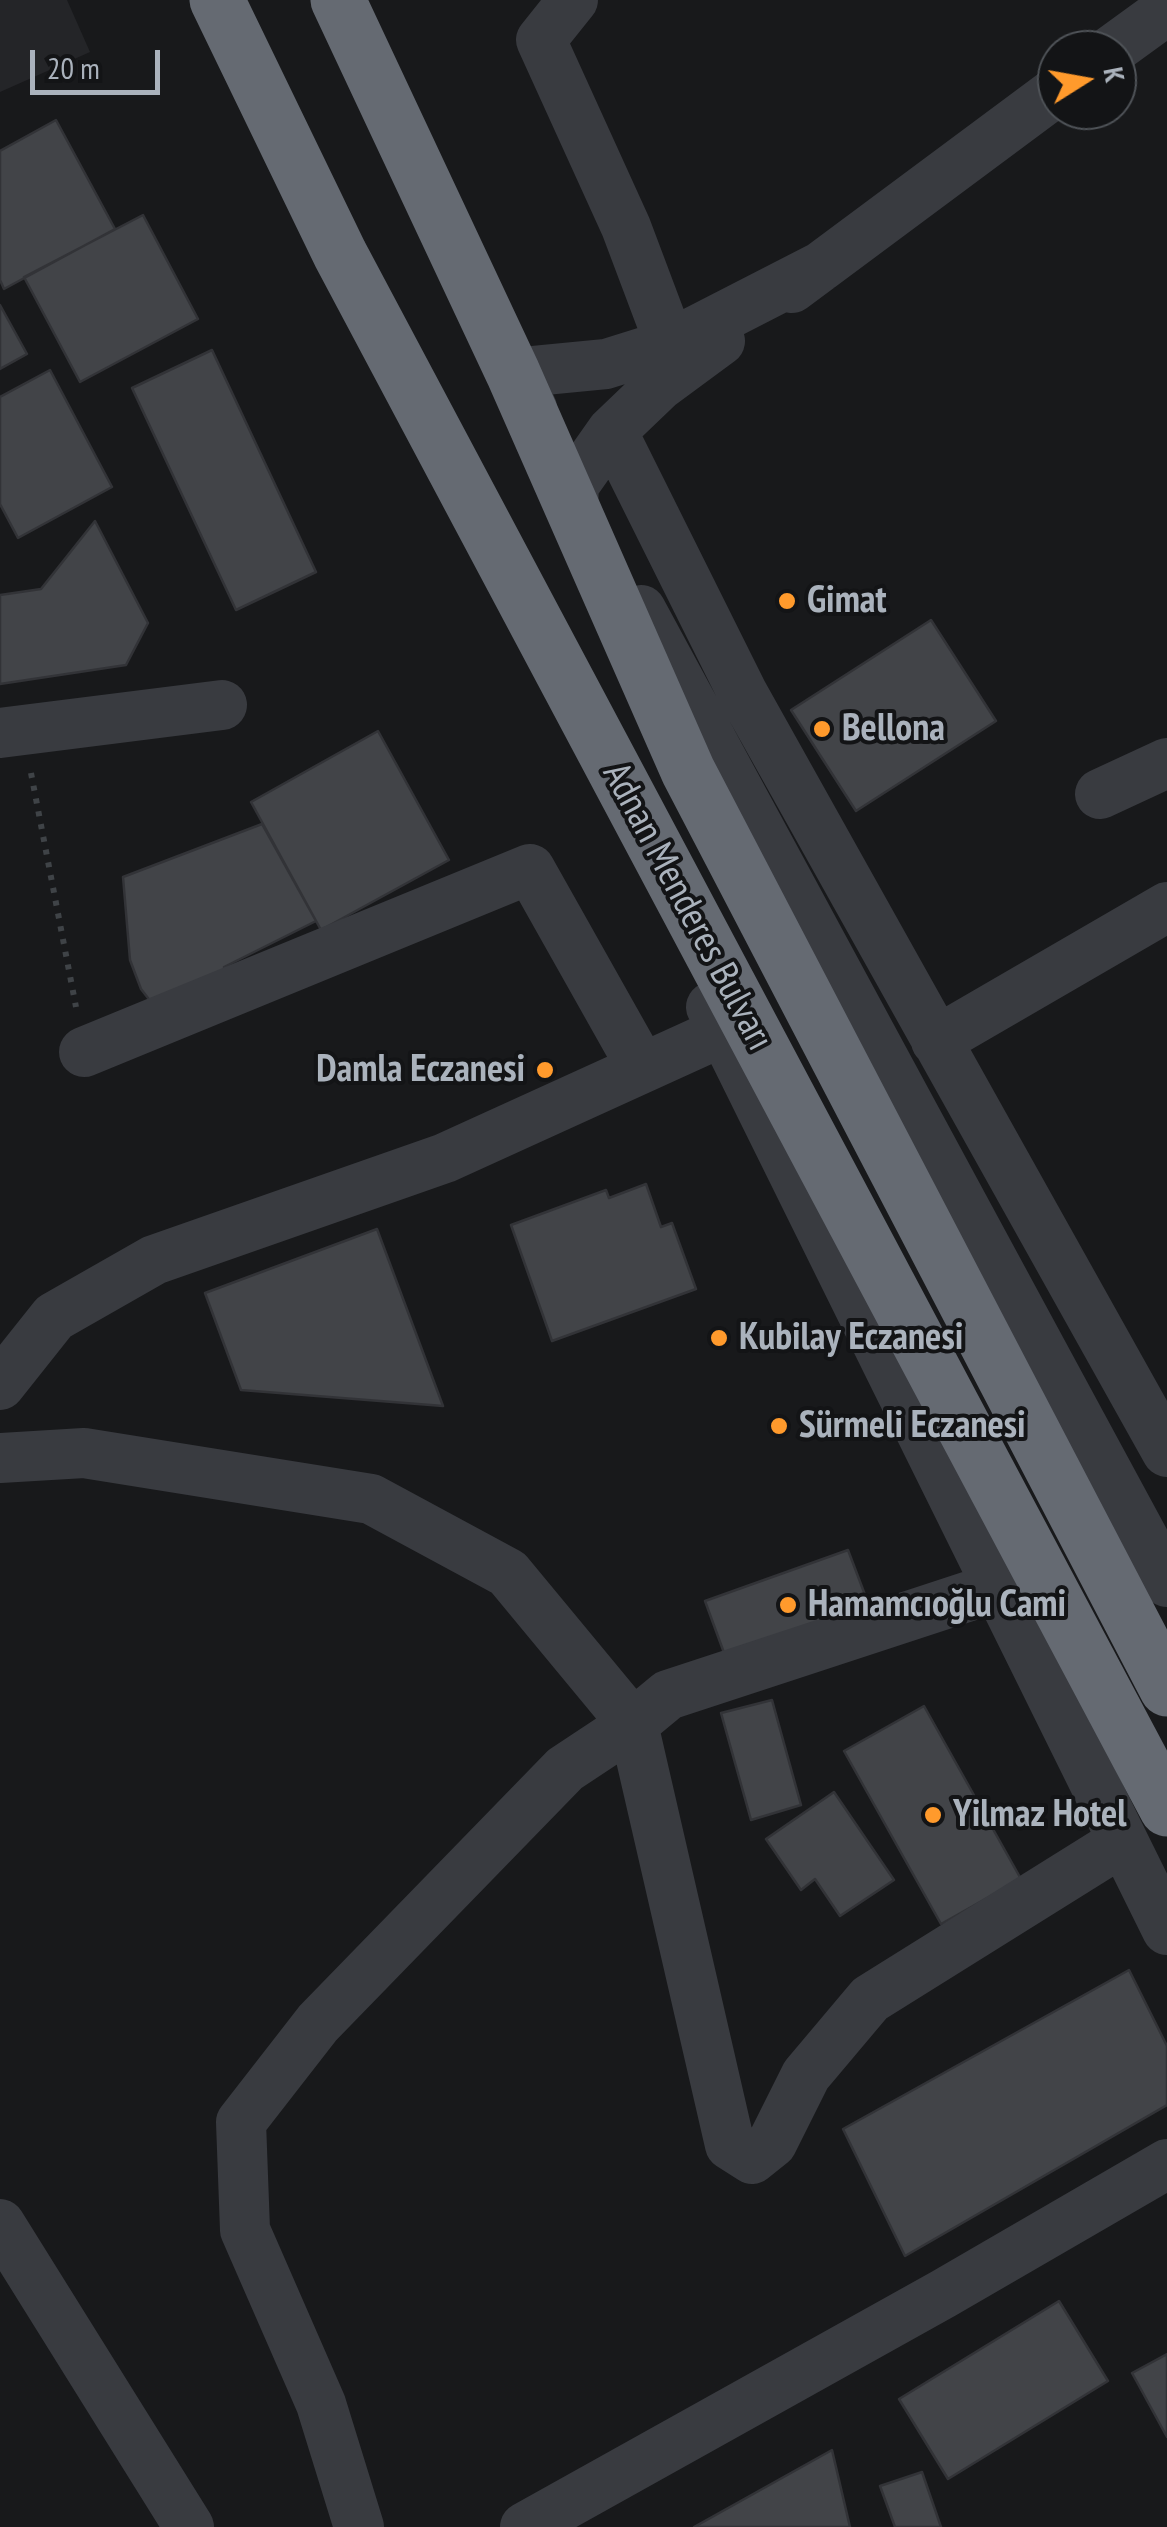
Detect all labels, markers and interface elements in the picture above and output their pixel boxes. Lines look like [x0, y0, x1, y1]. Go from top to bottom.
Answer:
scale bar [35, 30, 165, 92]
north arrow [1037, 30, 1137, 130]
text: 20 m [47, 48, 100, 87]
text: K [1095, 64, 1135, 85]
place label: Gimat [807, 578, 887, 624]
marker: Gimat [776, 590, 798, 612]
place label: Bellona [842, 706, 945, 752]
marker: Bellona [811, 718, 833, 740]
street label: Adnan Menderes Bulvarı [592, 756, 782, 1058]
place label: Damla Eczanesi [316, 1047, 525, 1093]
marker: Damla Eczanesi [534, 1059, 556, 1081]
place label: Kubilay Eczanesi [739, 1315, 963, 1361]
marker: Kubilay Eczanesi [708, 1327, 730, 1349]
place label: Sürmeli Eczanesi [799, 1403, 1026, 1449]
marker: Sürmeli Eczanesi [768, 1415, 790, 1437]
place label: Hamamcıoğlu Cami [808, 1582, 1066, 1628]
marker: Hamamcıoğlu Cami [777, 1594, 799, 1616]
place label: Yilmaz Hotel [953, 1792, 1126, 1838]
marker: Yilmaz Hotel [922, 1804, 944, 1826]

